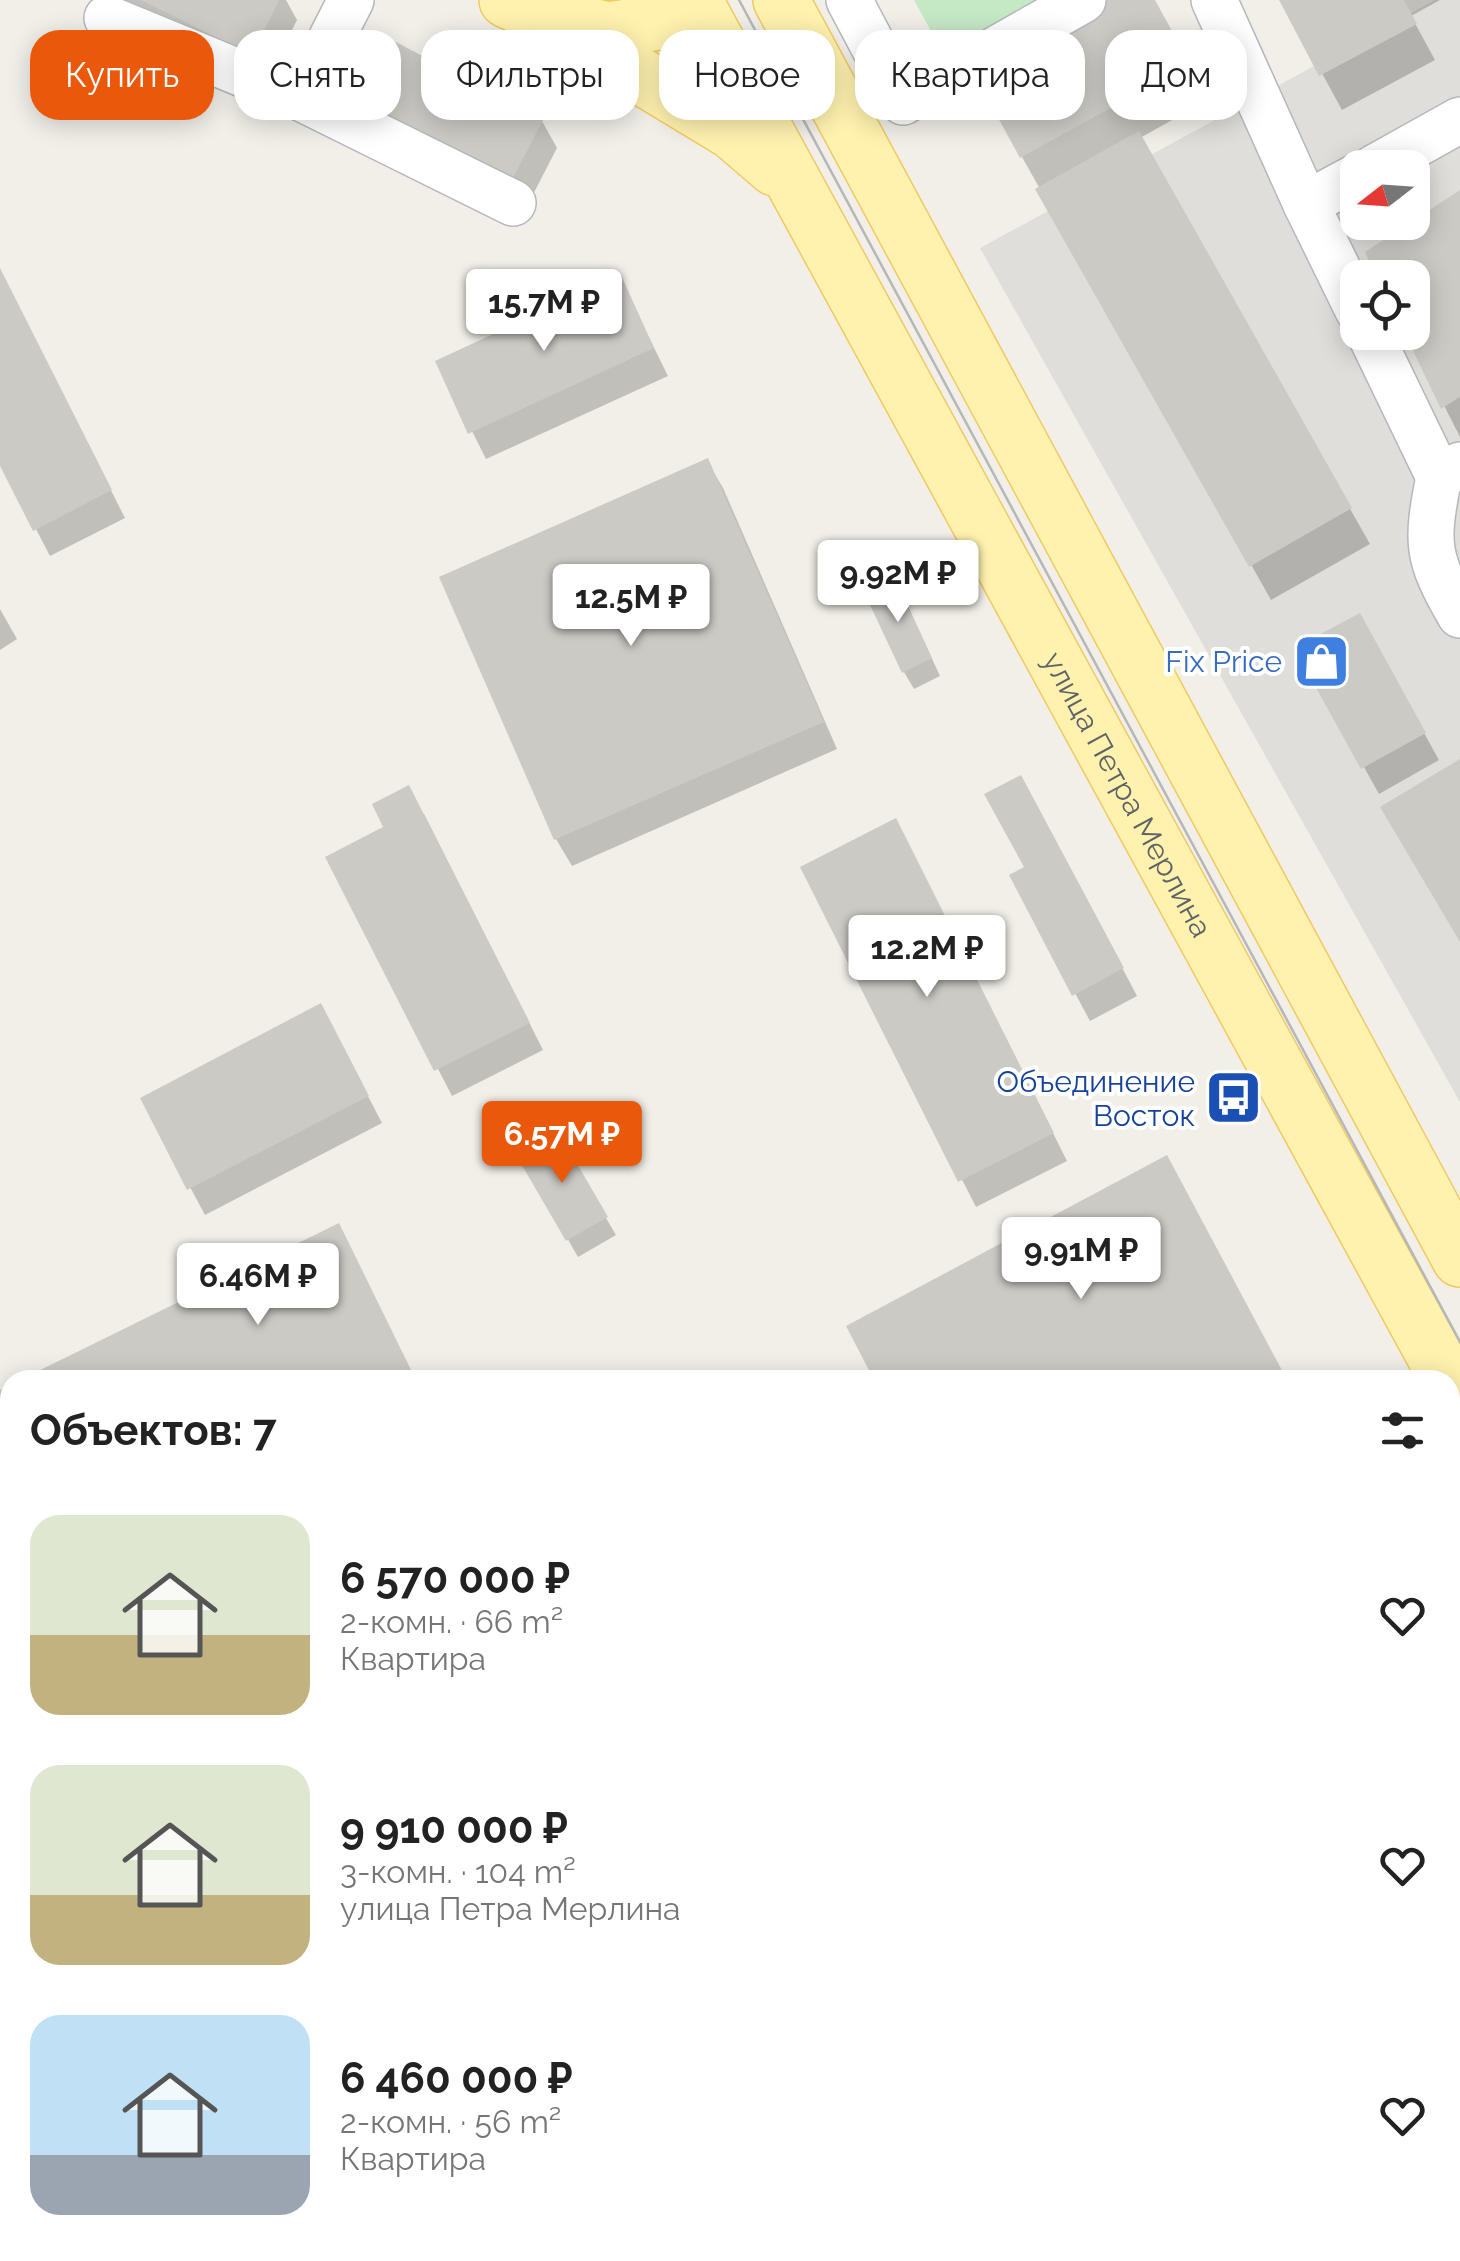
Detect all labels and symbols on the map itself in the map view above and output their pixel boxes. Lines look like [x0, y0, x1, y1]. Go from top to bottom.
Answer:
north arrow [1340, 150, 1430, 240]
pin: 15.7M ₽ [452, 269, 636, 354]
pin: 9.92M ₽ [806, 540, 990, 625]
pin: 12.5M ₽ [539, 564, 723, 649]
shop icon: Fix Price [1291, 631, 1351, 691]
place label: Fix Price [1165, 644, 1282, 679]
street label: улица Петра Мерлина [1036, 646, 1220, 943]
pin: 12.2M ₽ [835, 915, 1019, 1000]
place label: Объединение Восток [996, 1064, 1195, 1133]
bus stop icon: Объединение Восток [1204, 1068, 1264, 1128]
pin: 6.57M ₽ [470, 1101, 654, 1186]
pin: 9.91M ₽ [989, 1217, 1173, 1302]
pin: 6.46M ₽ [166, 1243, 350, 1328]

